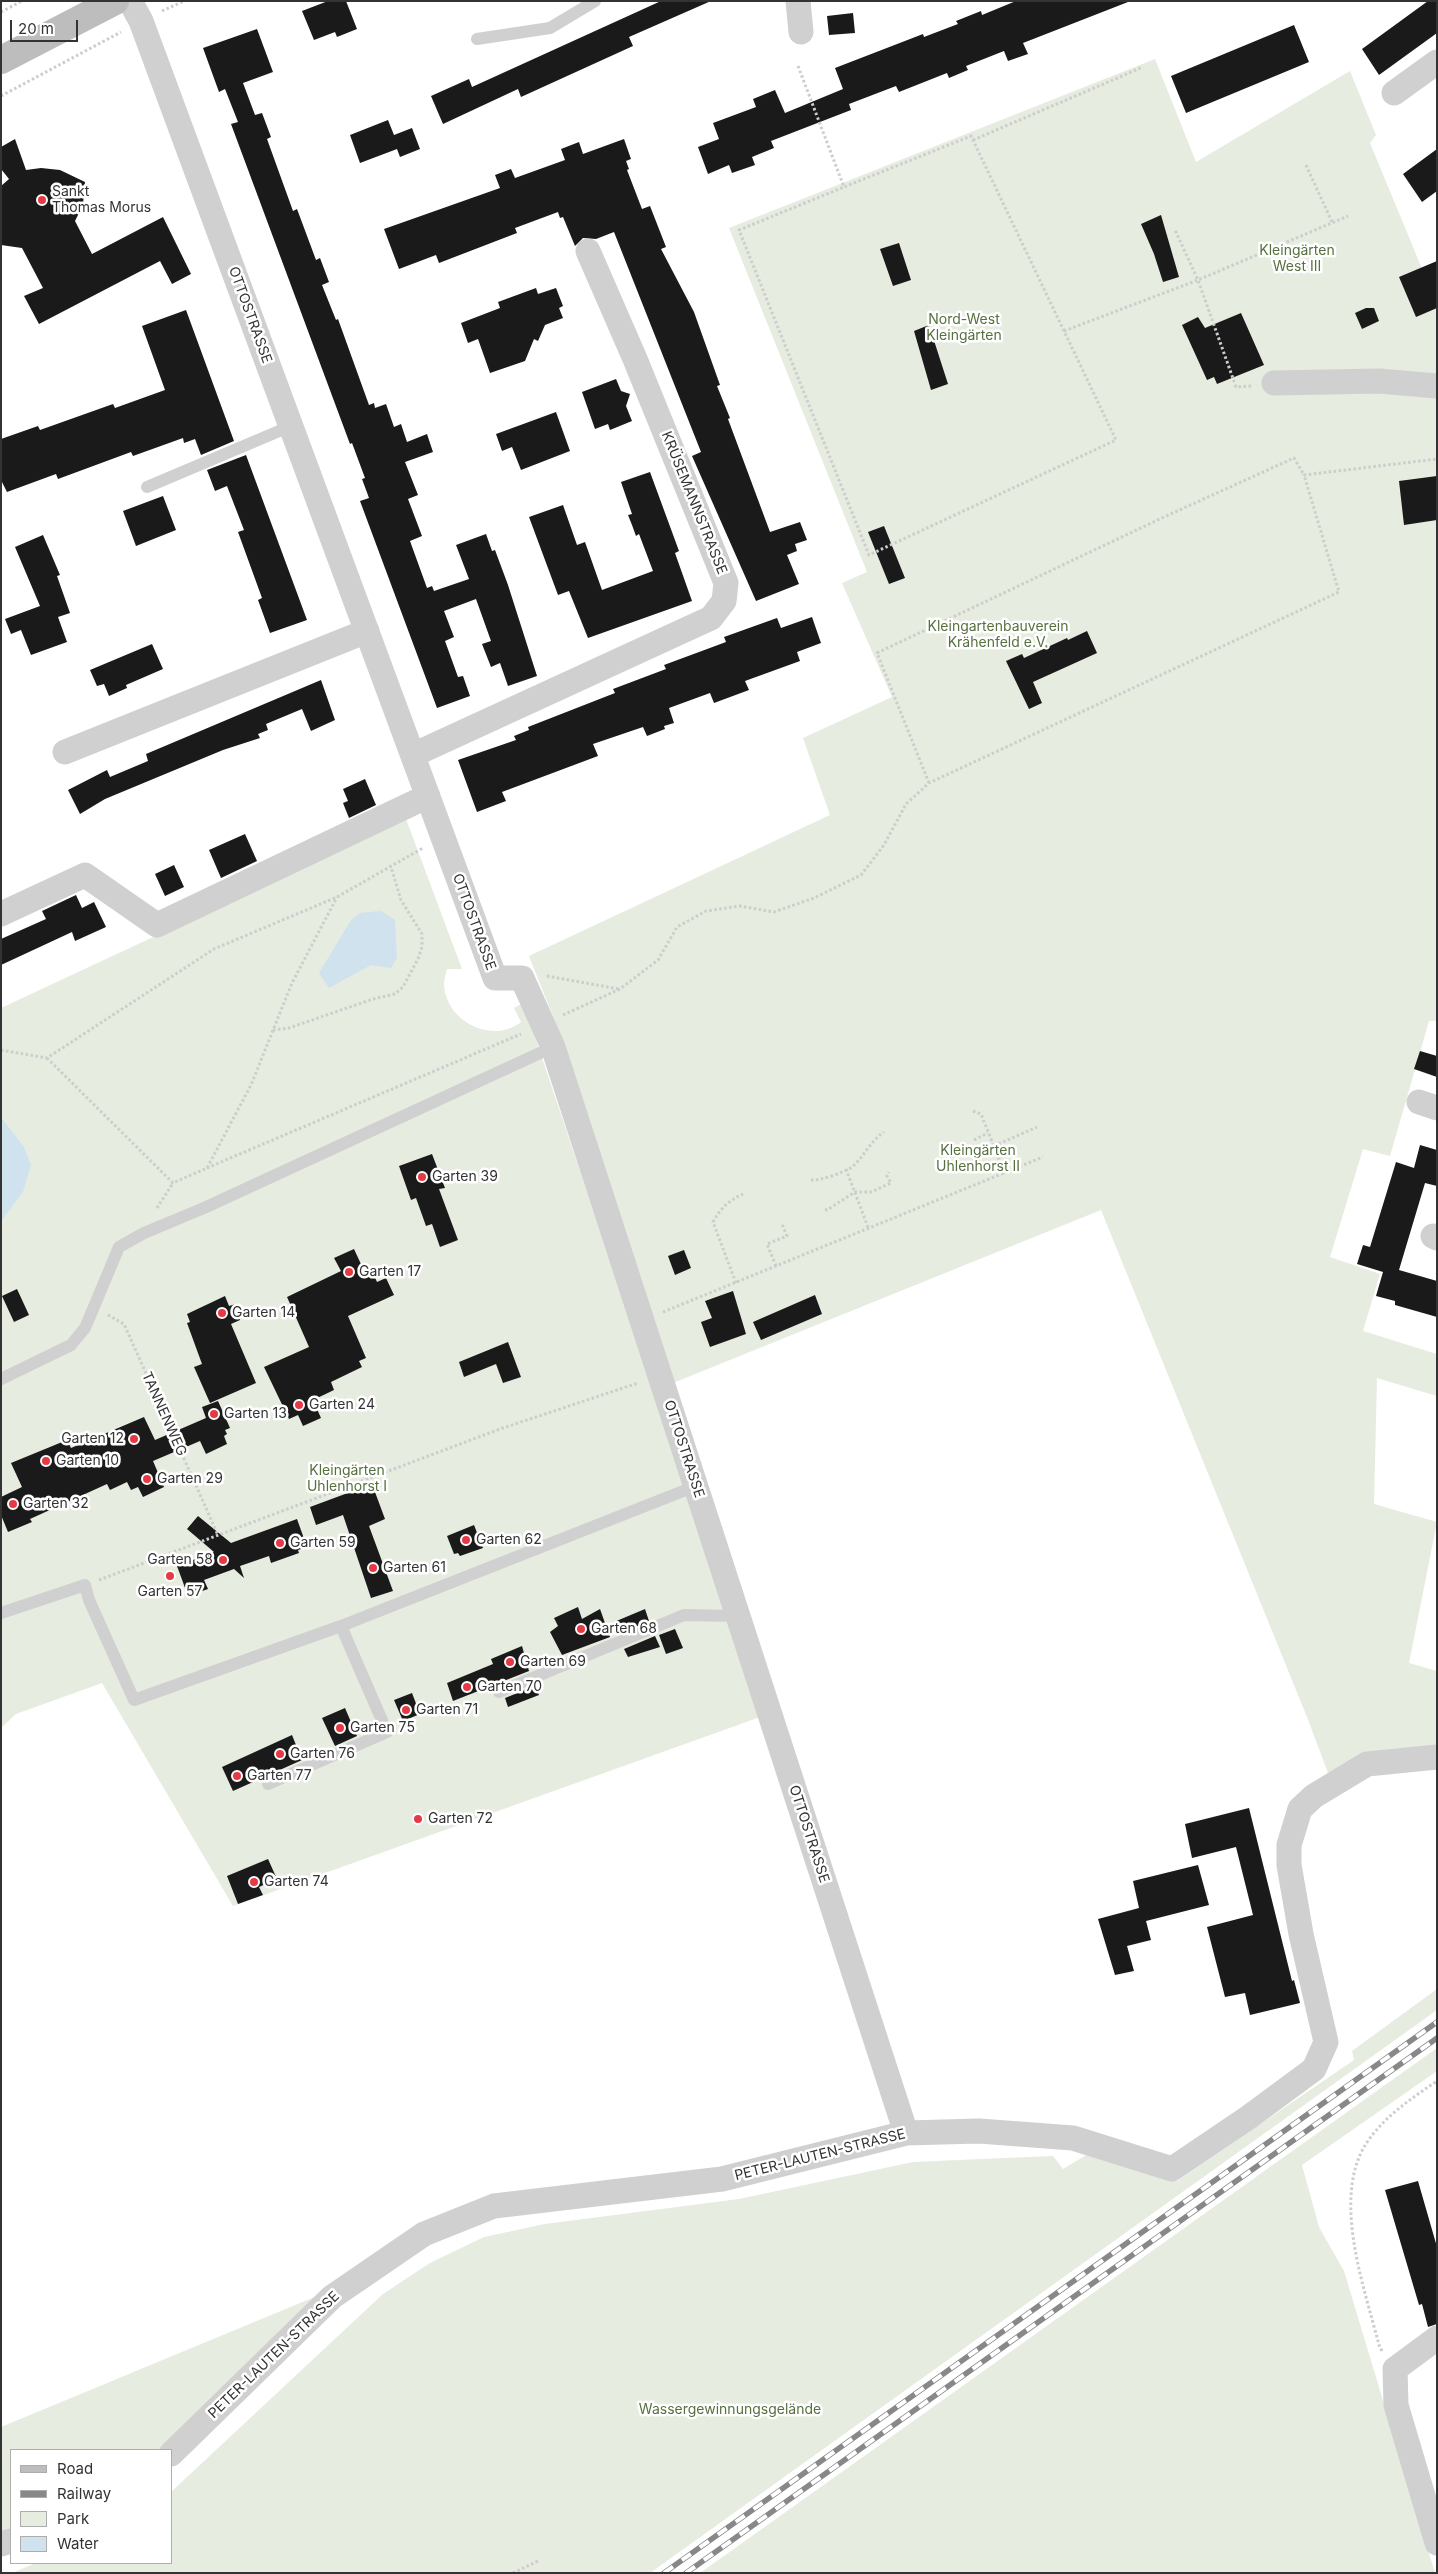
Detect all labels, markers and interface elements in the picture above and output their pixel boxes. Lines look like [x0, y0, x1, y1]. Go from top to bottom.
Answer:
scale bar [12, 10, 80, 42]
text: 20 m [18, 19, 54, 38]
place label: Sankt Thomas Morus [52, 184, 151, 216]
marker: Sankt Thomas Morus [36, 194, 48, 206]
park label: Kleingärten West III [1259, 243, 1335, 276]
street label: OTTOSTRASSE [225, 264, 275, 366]
park label: Nord-West Kleingärten [926, 312, 1002, 344]
street label: KRÜSEMANNSTRASSE [658, 429, 730, 577]
park label: Kleingartenbauverein Krähenfeld e.V. [928, 619, 1068, 652]
street label: OTTOSTRASSE [449, 871, 499, 973]
park label: Kleingärten Uhlenhorst II [936, 1143, 1020, 1176]
place label: Garten 39 [432, 1169, 498, 1185]
marker: Garten 39 [416, 1171, 428, 1183]
place label: Garten 17 [359, 1264, 421, 1280]
marker: Garten 17 [343, 1266, 355, 1278]
place label: Garten 14 [232, 1305, 295, 1321]
marker: Garten 14 [216, 1307, 228, 1319]
street label: TANNENWEG [138, 1369, 190, 1459]
place label: Garten 24 [309, 1397, 375, 1413]
street label: OTTOSTRASSE [660, 1398, 708, 1500]
marker: Garten 24 [293, 1399, 305, 1411]
place label: Garten 13 [224, 1406, 287, 1422]
marker: Garten 13 [208, 1408, 220, 1420]
place label: Garten 12 [61, 1431, 124, 1447]
marker: Garten 12 [128, 1433, 140, 1445]
place label: Garten 10 [56, 1453, 119, 1469]
marker: Garten 10 [40, 1455, 52, 1467]
park label: Kleingärten Uhlenhorst I [307, 1463, 387, 1495]
place label: Garten 29 [157, 1471, 223, 1487]
marker: Garten 29 [141, 1473, 153, 1485]
place label: Garten 32 [23, 1496, 89, 1512]
marker: Garten 32 [7, 1498, 19, 1510]
place label: Garten 62 [476, 1532, 542, 1548]
marker: Garten 62 [460, 1534, 472, 1546]
place label: Garten 59 [290, 1535, 356, 1551]
marker: Garten 59 [274, 1537, 286, 1549]
place label: Garten 58 [147, 1552, 213, 1568]
marker: Garten 58 [217, 1554, 229, 1566]
place label: Garten 61 [383, 1560, 446, 1576]
marker: Garten 61 [367, 1562, 379, 1574]
marker: Garten 57 [164, 1570, 176, 1582]
place label: Garten 57 [137, 1584, 203, 1600]
place label: Garten 68 [591, 1621, 657, 1637]
marker: Garten 68 [575, 1623, 587, 1635]
place label: Garten 69 [520, 1654, 586, 1670]
marker: Garten 69 [504, 1656, 516, 1668]
place label: Garten 70 [477, 1679, 542, 1695]
marker: Garten 70 [461, 1681, 473, 1693]
place label: Garten 71 [416, 1702, 478, 1718]
marker: Garten 71 [400, 1704, 412, 1716]
place label: Garten 75 [350, 1720, 415, 1736]
marker: Garten 75 [334, 1722, 346, 1734]
place label: Garten 76 [290, 1746, 355, 1762]
marker: Garten 76 [274, 1748, 286, 1760]
place label: Garten 77 [247, 1768, 312, 1784]
marker: Garten 77 [231, 1770, 243, 1782]
street label: OTTOSTRASSE [785, 1783, 833, 1885]
place label: Garten 72 [428, 1811, 493, 1827]
marker: Garten 72 [412, 1813, 424, 1825]
place label: Garten 74 [264, 1874, 329, 1890]
marker: Garten 74 [248, 1876, 260, 1888]
street label: PETER-LAUTEN-STRASSE [733, 2126, 907, 2184]
street label: PETER-LAUTEN-STRASSE [205, 2288, 343, 2422]
park label: Wassergewinnungsgelände [639, 2402, 821, 2418]
legend [10, 2449, 172, 2564]
text: Road [57, 2459, 93, 2478]
text: Railway [57, 2484, 111, 2503]
text: Park [57, 2509, 89, 2528]
text: Water [57, 2534, 99, 2553]

